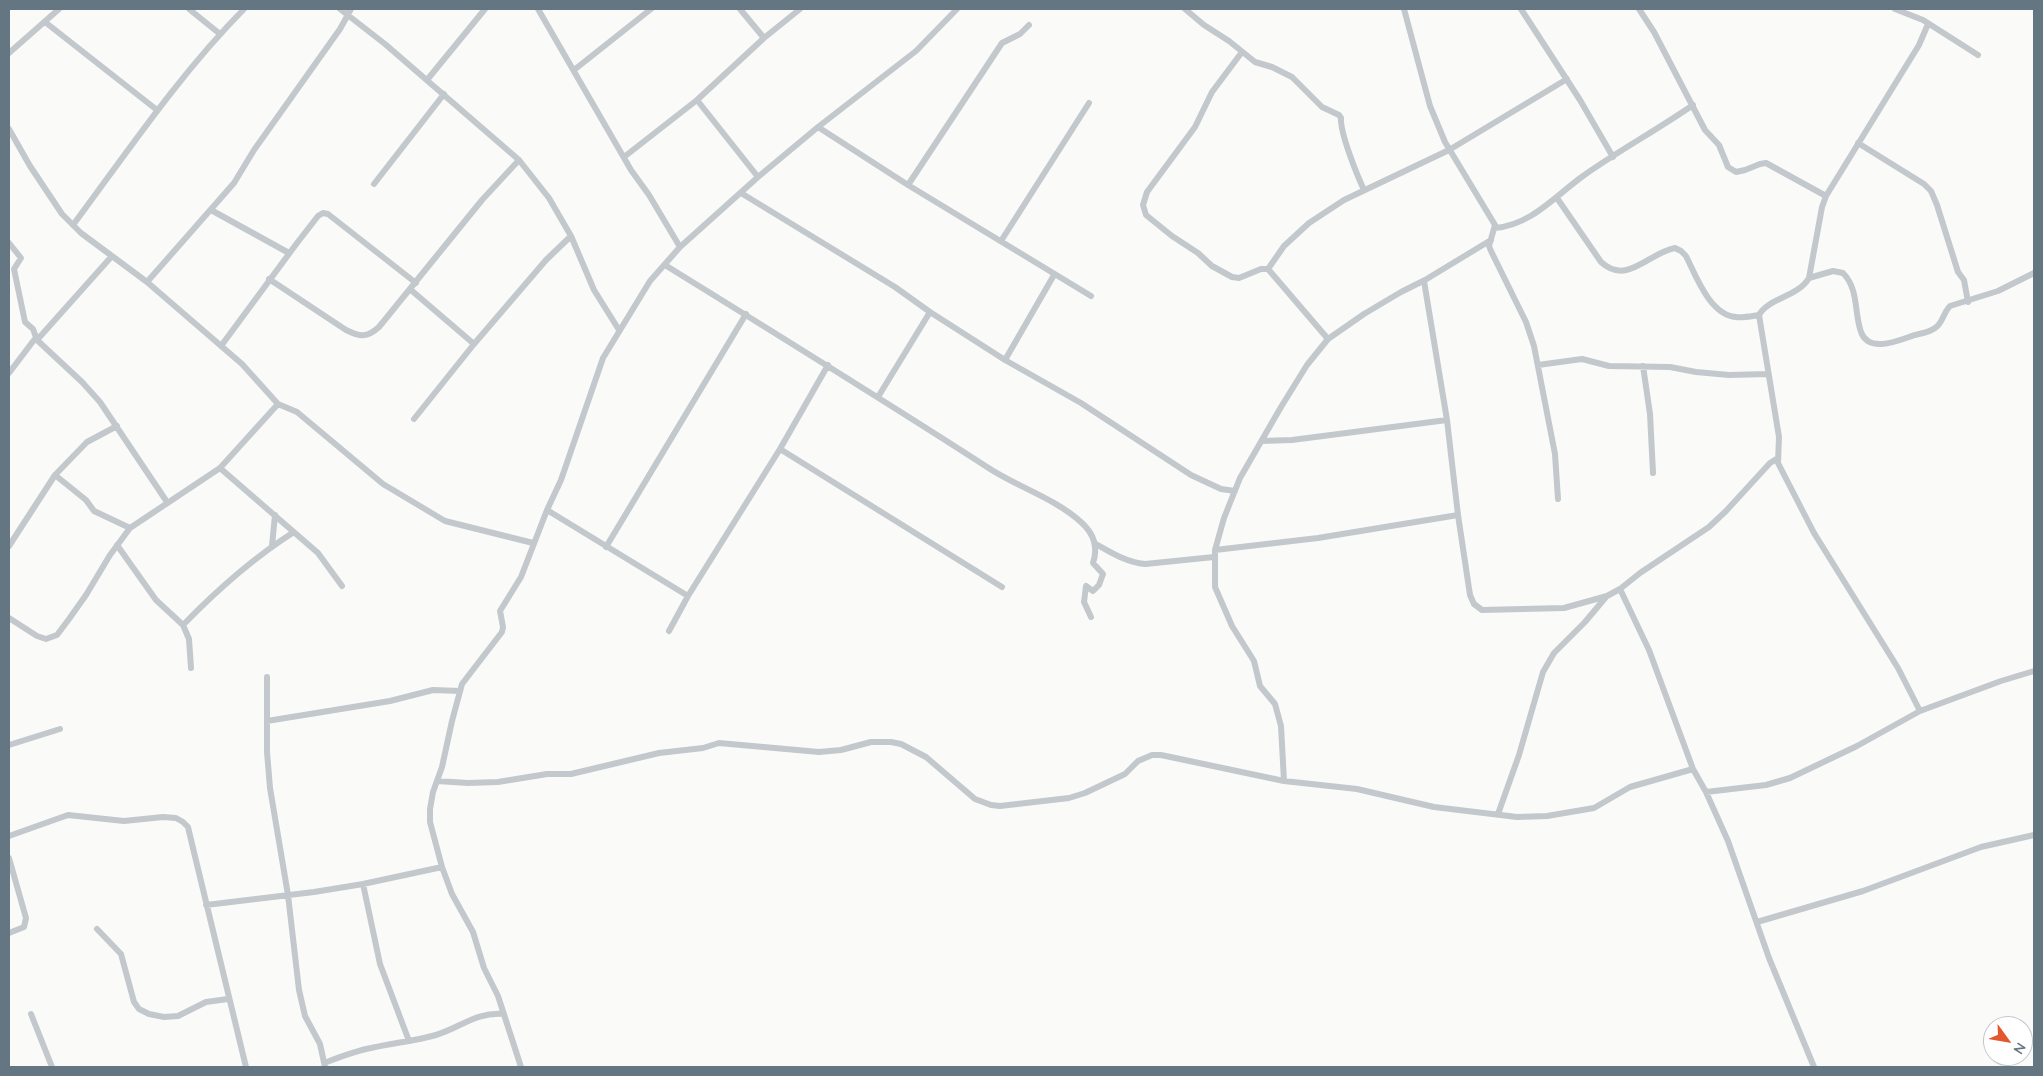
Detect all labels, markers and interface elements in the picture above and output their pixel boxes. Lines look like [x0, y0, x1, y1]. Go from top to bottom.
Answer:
north arrow [1983, 1016, 2033, 1066]
text: N [2010, 1039, 2030, 1058]

